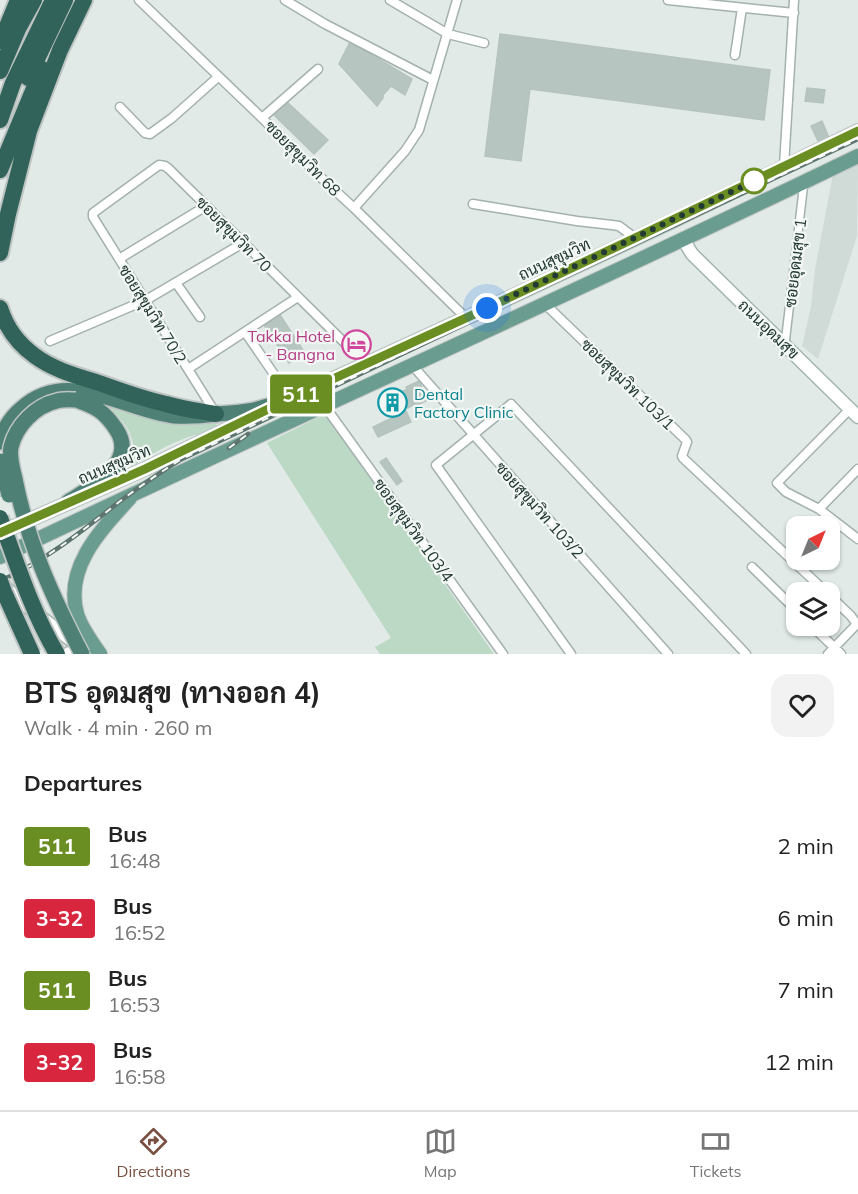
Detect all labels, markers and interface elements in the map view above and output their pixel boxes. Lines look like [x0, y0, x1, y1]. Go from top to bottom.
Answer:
street label: ซอยสุขุมวิท 68 [259, 116, 345, 202]
unlabelled marker [741, 168, 767, 194]
street label: ซอยสุขุมวิท 70 [190, 192, 276, 278]
street label: ซอยอุดมสุข 1 [780, 217, 812, 309]
street label: ถนนสุขุมวิท [515, 234, 594, 286]
street label: ซอยสุขุมวิท 70/2 [113, 261, 191, 368]
your location [472, 293, 502, 323]
street label: ถนนอุดมสุข [733, 295, 804, 364]
place label: Takka Hotel - Bangna [247, 326, 335, 364]
hotel icon: Takka Hotel - Bangna [340, 329, 372, 361]
street label: ซอยสุขุมวิท 103/1 [575, 334, 679, 435]
line badge: 511 [266, 374, 336, 414]
text: 511 [282, 381, 320, 407]
place label: Dental Factory Clinic [414, 384, 514, 422]
building icon: Dental Factory Clinic [377, 387, 409, 419]
street label: ถนนสุขุมวิท [75, 440, 154, 490]
street label: ซอยสุขุมวิท 103/2 [490, 458, 589, 564]
street label: ซอยสุขุมวิท 103/4 [368, 474, 458, 587]
north arrow [786, 516, 840, 570]
map controls [786, 516, 840, 636]
button: layers [786, 582, 840, 636]
button: heart [771, 674, 834, 737]
text: BTS อุดมสุข (ทางออก 4) [24, 675, 321, 710]
text: Walk · 4 min · 260 m [24, 715, 212, 740]
text: Departures [24, 769, 142, 797]
text: Bus [108, 820, 147, 848]
text: 2 min [778, 832, 834, 860]
text: 511 [38, 833, 76, 859]
text: 16:48 [108, 848, 161, 873]
text: Bus [113, 892, 152, 920]
text: 6 min [778, 904, 834, 932]
text: 3-32 [36, 905, 83, 931]
text: 16:52 [113, 920, 166, 945]
text: Bus [108, 964, 147, 992]
text: 7 min [778, 976, 834, 1004]
text: 511 [38, 977, 76, 1003]
text: 16:53 [108, 992, 161, 1017]
text: Bus [113, 1036, 152, 1064]
text: 12 min [764, 1048, 834, 1076]
text: 3-32 [36, 1049, 83, 1075]
text: 16:58 [113, 1064, 166, 1089]
tab: Directions [117, 1125, 191, 1181]
tab: Map [424, 1125, 457, 1181]
tab: Tickets [690, 1125, 741, 1181]

